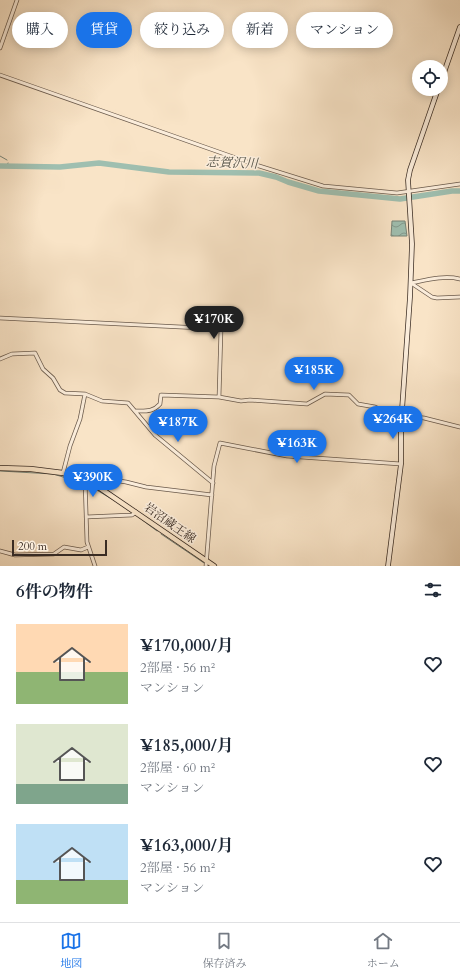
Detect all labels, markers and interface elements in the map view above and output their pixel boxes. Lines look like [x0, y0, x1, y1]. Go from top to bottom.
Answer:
chip: 購入 [12, 12, 68, 48]
chip: 賃貸 [76, 12, 132, 48]
chip: 絞り込み [140, 12, 224, 48]
chip: 新着 [232, 12, 288, 48]
chip: マンション [296, 12, 393, 48]
map controls [412, 60, 448, 96]
button: locate [412, 60, 448, 96]
water label: 志賀沢川 [206, 153, 260, 173]
pin: ¥170K [186, 306, 242, 340]
text: ¥170K [194, 310, 234, 328]
pin: ¥185K [286, 357, 342, 391]
text: ¥185K [294, 361, 334, 379]
pin: ¥264K [365, 406, 421, 440]
pin: ¥187K [150, 409, 206, 443]
text: ¥264K [373, 410, 413, 428]
text: ¥187K [158, 413, 198, 431]
pin: ¥163K [269, 430, 325, 464]
text: ¥163K [277, 434, 317, 452]
pin: ¥390K [65, 464, 121, 498]
text: ¥390K [73, 468, 113, 486]
street label: 岩沼蔵王線 [141, 499, 199, 547]
scale bar [12, 538, 107, 557]
text: 200 m [18, 539, 47, 554]
icon: filters [422, 579, 444, 601]
text: 6件の物件 [16, 580, 93, 603]
text: ¥170,000/月 [140, 634, 234, 657]
icon: home [48, 640, 96, 688]
icon: heart [422, 653, 444, 675]
text: 2部屋 · 56 m² [140, 659, 215, 677]
text: マンション [140, 679, 204, 697]
text: ¥185,000/月 [140, 734, 234, 757]
icon: home [48, 740, 96, 788]
icon: heart [422, 753, 444, 775]
text: 2部屋 · 60 m² [140, 759, 215, 777]
text: マンション [140, 779, 204, 797]
text: ¥163,000/月 [140, 834, 234, 857]
icon: home [48, 840, 96, 888]
icon: heart [422, 853, 444, 875]
text: 2部屋 · 56 m² [140, 859, 215, 877]
text: マンション [140, 879, 204, 897]
tab: 地図 [60, 930, 82, 971]
tab: 保存済み [202, 930, 246, 971]
tab: ホーム [367, 930, 400, 971]

